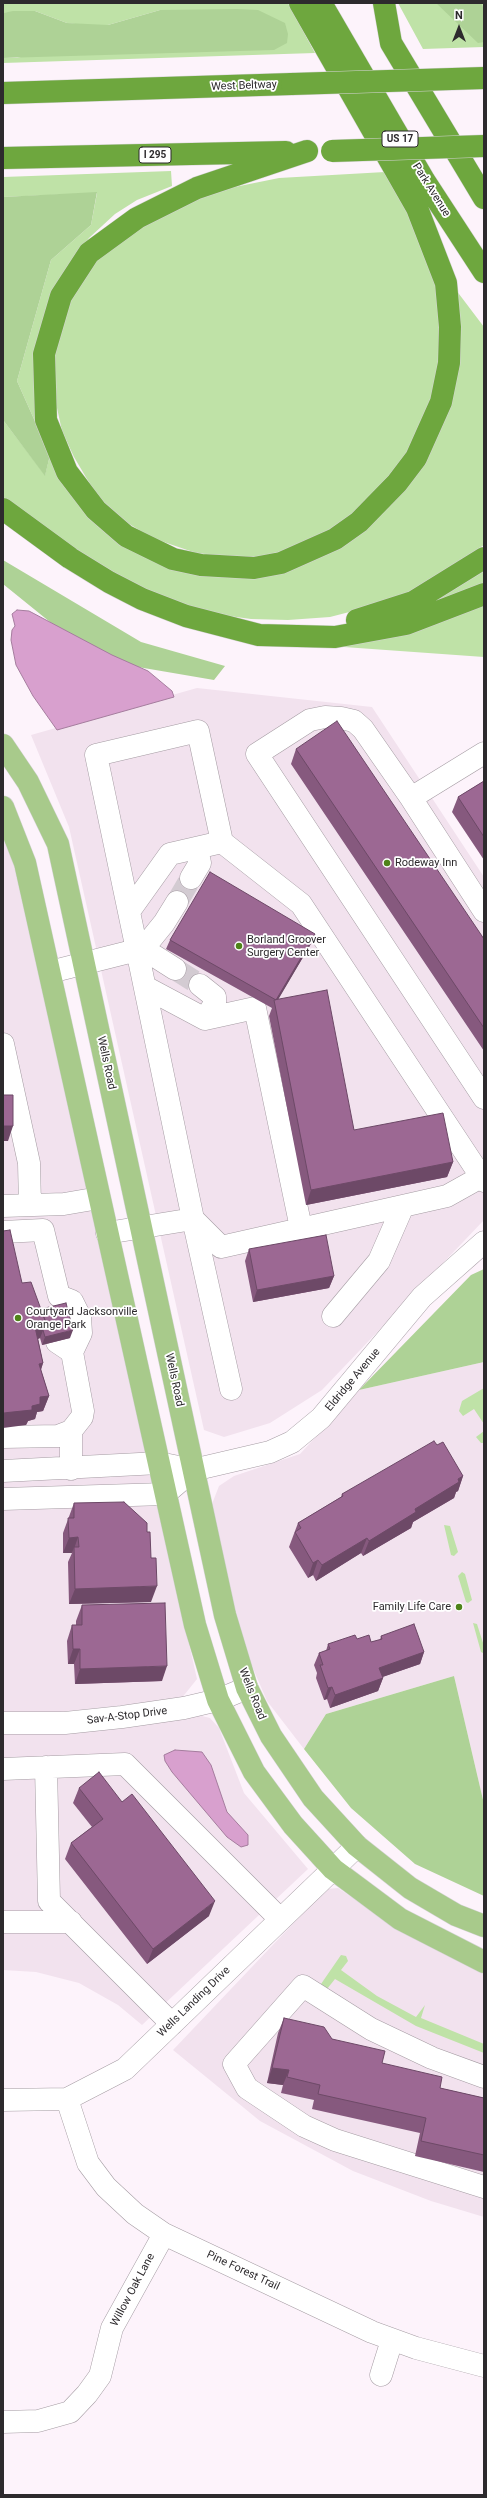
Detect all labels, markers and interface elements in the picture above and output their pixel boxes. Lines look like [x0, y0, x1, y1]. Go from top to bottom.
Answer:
north arrow [439, 8, 479, 48]
text: N [455, 9, 463, 22]
street label: West Beltway [211, 78, 277, 94]
road number: US 17 [382, 131, 418, 147]
road number: I 295 [139, 147, 171, 163]
street label: Park Avenue [409, 161, 453, 219]
place label: Rodeway Inn [395, 856, 457, 870]
marker: Rodeway Inn [382, 858, 392, 868]
place label: Borland Groover Surgery Center [247, 933, 326, 959]
marker: Borland Groover Surgery Center [234, 941, 244, 951]
street label: Wells Road [94, 1035, 118, 1091]
place label: Courtyard Jacksonville Orange Park [26, 1305, 137, 1331]
marker: Courtyard Jacksonville Orange Park [13, 1313, 23, 1323]
street label: Eldridge Avenue [323, 1346, 383, 1414]
street label: Wells Road [162, 1352, 186, 1408]
place label: Family Life Care [373, 1600, 451, 1614]
marker: Family Life Care [454, 1602, 464, 1612]
street label: Wells Road [236, 1666, 268, 1722]
street label: Sav-A-Stop Drive [86, 1705, 168, 1727]
street label: Wells Landing Drive [155, 1964, 233, 2040]
street label: Pine Forest Trail [204, 2248, 282, 2294]
street label: Willow Oak Lane [108, 2251, 158, 2329]

